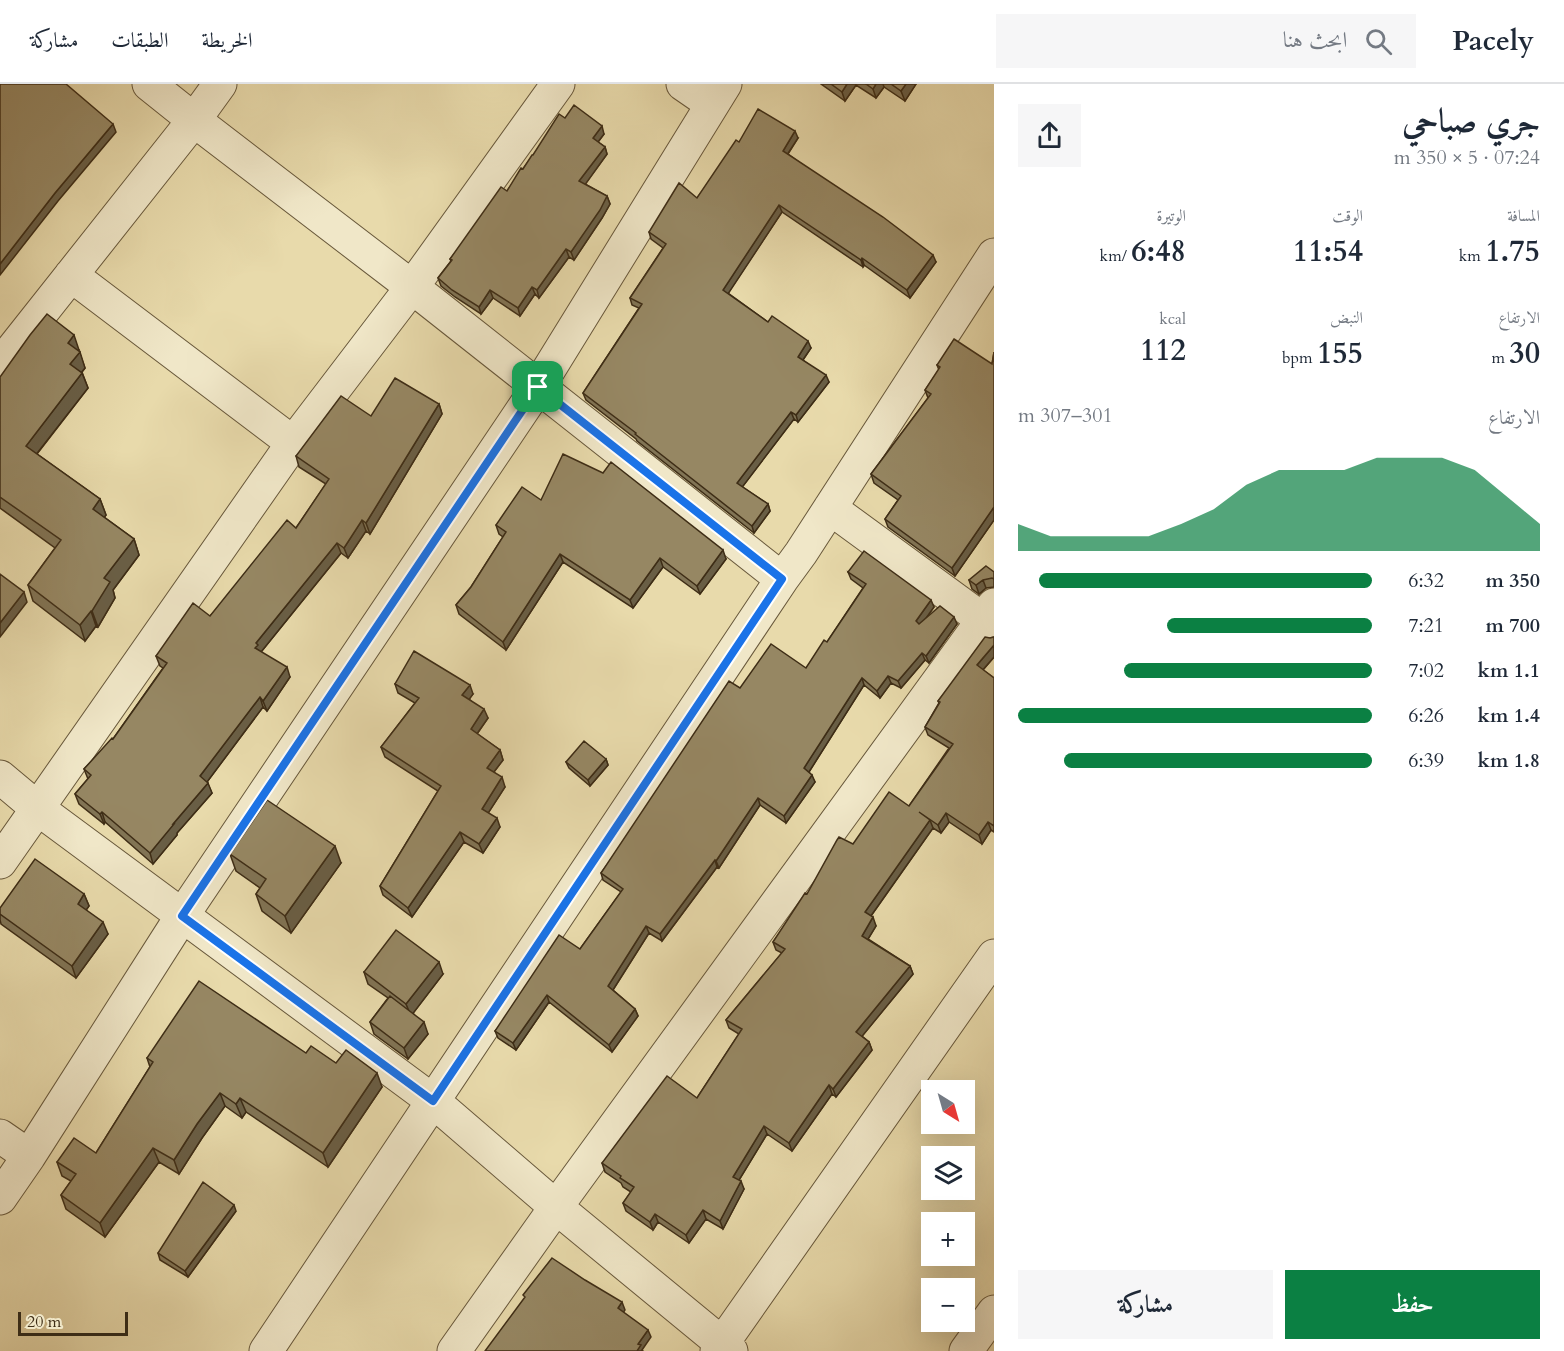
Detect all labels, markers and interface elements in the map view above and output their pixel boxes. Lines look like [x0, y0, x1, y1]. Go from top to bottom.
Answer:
search box [996, 14, 1416, 68]
text: Pacely [1452, 22, 1534, 60]
text: ابحث هنا [1283, 25, 1347, 55]
icon: search [1362, 25, 1395, 58]
text: مشاركة [30, 26, 78, 55]
text: الطبقات [111, 26, 168, 55]
text: الخريطة [201, 26, 253, 55]
text: جري صباحي [1402, 99, 1540, 144]
button: share [1018, 104, 1081, 167]
text: 07:24 · 5 × 350 m [1394, 144, 1540, 171]
text: الوتيرة [1156, 205, 1186, 227]
text: الوقت [1332, 205, 1363, 227]
text: المسافة [1507, 205, 1540, 227]
text: 6:48 [1131, 231, 1186, 272]
text: 11:54 [1293, 231, 1363, 272]
text: 1.75 [1485, 231, 1540, 272]
text: /km [1100, 245, 1131, 267]
text: km [1459, 245, 1485, 267]
text: النبض [1330, 307, 1363, 329]
text: الارتفاع [1498, 307, 1540, 329]
text: kcal [1159, 308, 1186, 330]
text: 112 [1140, 330, 1186, 371]
text: 155 [1317, 333, 1363, 374]
text: 30 [1509, 333, 1540, 374]
text: bpm [1282, 347, 1317, 369]
text: m [1491, 347, 1509, 369]
pin [512, 361, 563, 412]
icon: arrive [521, 370, 554, 403]
text: 301–307 m [1018, 402, 1113, 429]
text: الارتفاع [1488, 404, 1540, 431]
text: 6:32 [1408, 567, 1444, 594]
text: 350 m [1485, 567, 1540, 594]
text: 7:21 [1408, 612, 1444, 639]
text: 700 m [1485, 612, 1540, 639]
text: 7:02 [1408, 657, 1444, 684]
text: 1.1 km [1477, 657, 1540, 684]
text: 6:26 [1408, 702, 1444, 729]
text: 1.4 km [1477, 702, 1540, 729]
text: 6:39 [1408, 747, 1444, 774]
text: 1.8 km [1477, 747, 1540, 774]
north arrow [921, 1080, 975, 1134]
map controls [921, 1080, 975, 1332]
button: layers [921, 1146, 975, 1200]
button: + [921, 1212, 975, 1266]
button: مشاركة [1018, 1270, 1273, 1339]
button: حفظ [1285, 1270, 1540, 1339]
button: − [921, 1278, 975, 1332]
scale bar [18, 1309, 128, 1336]
text: 20 m [27, 1311, 61, 1333]

